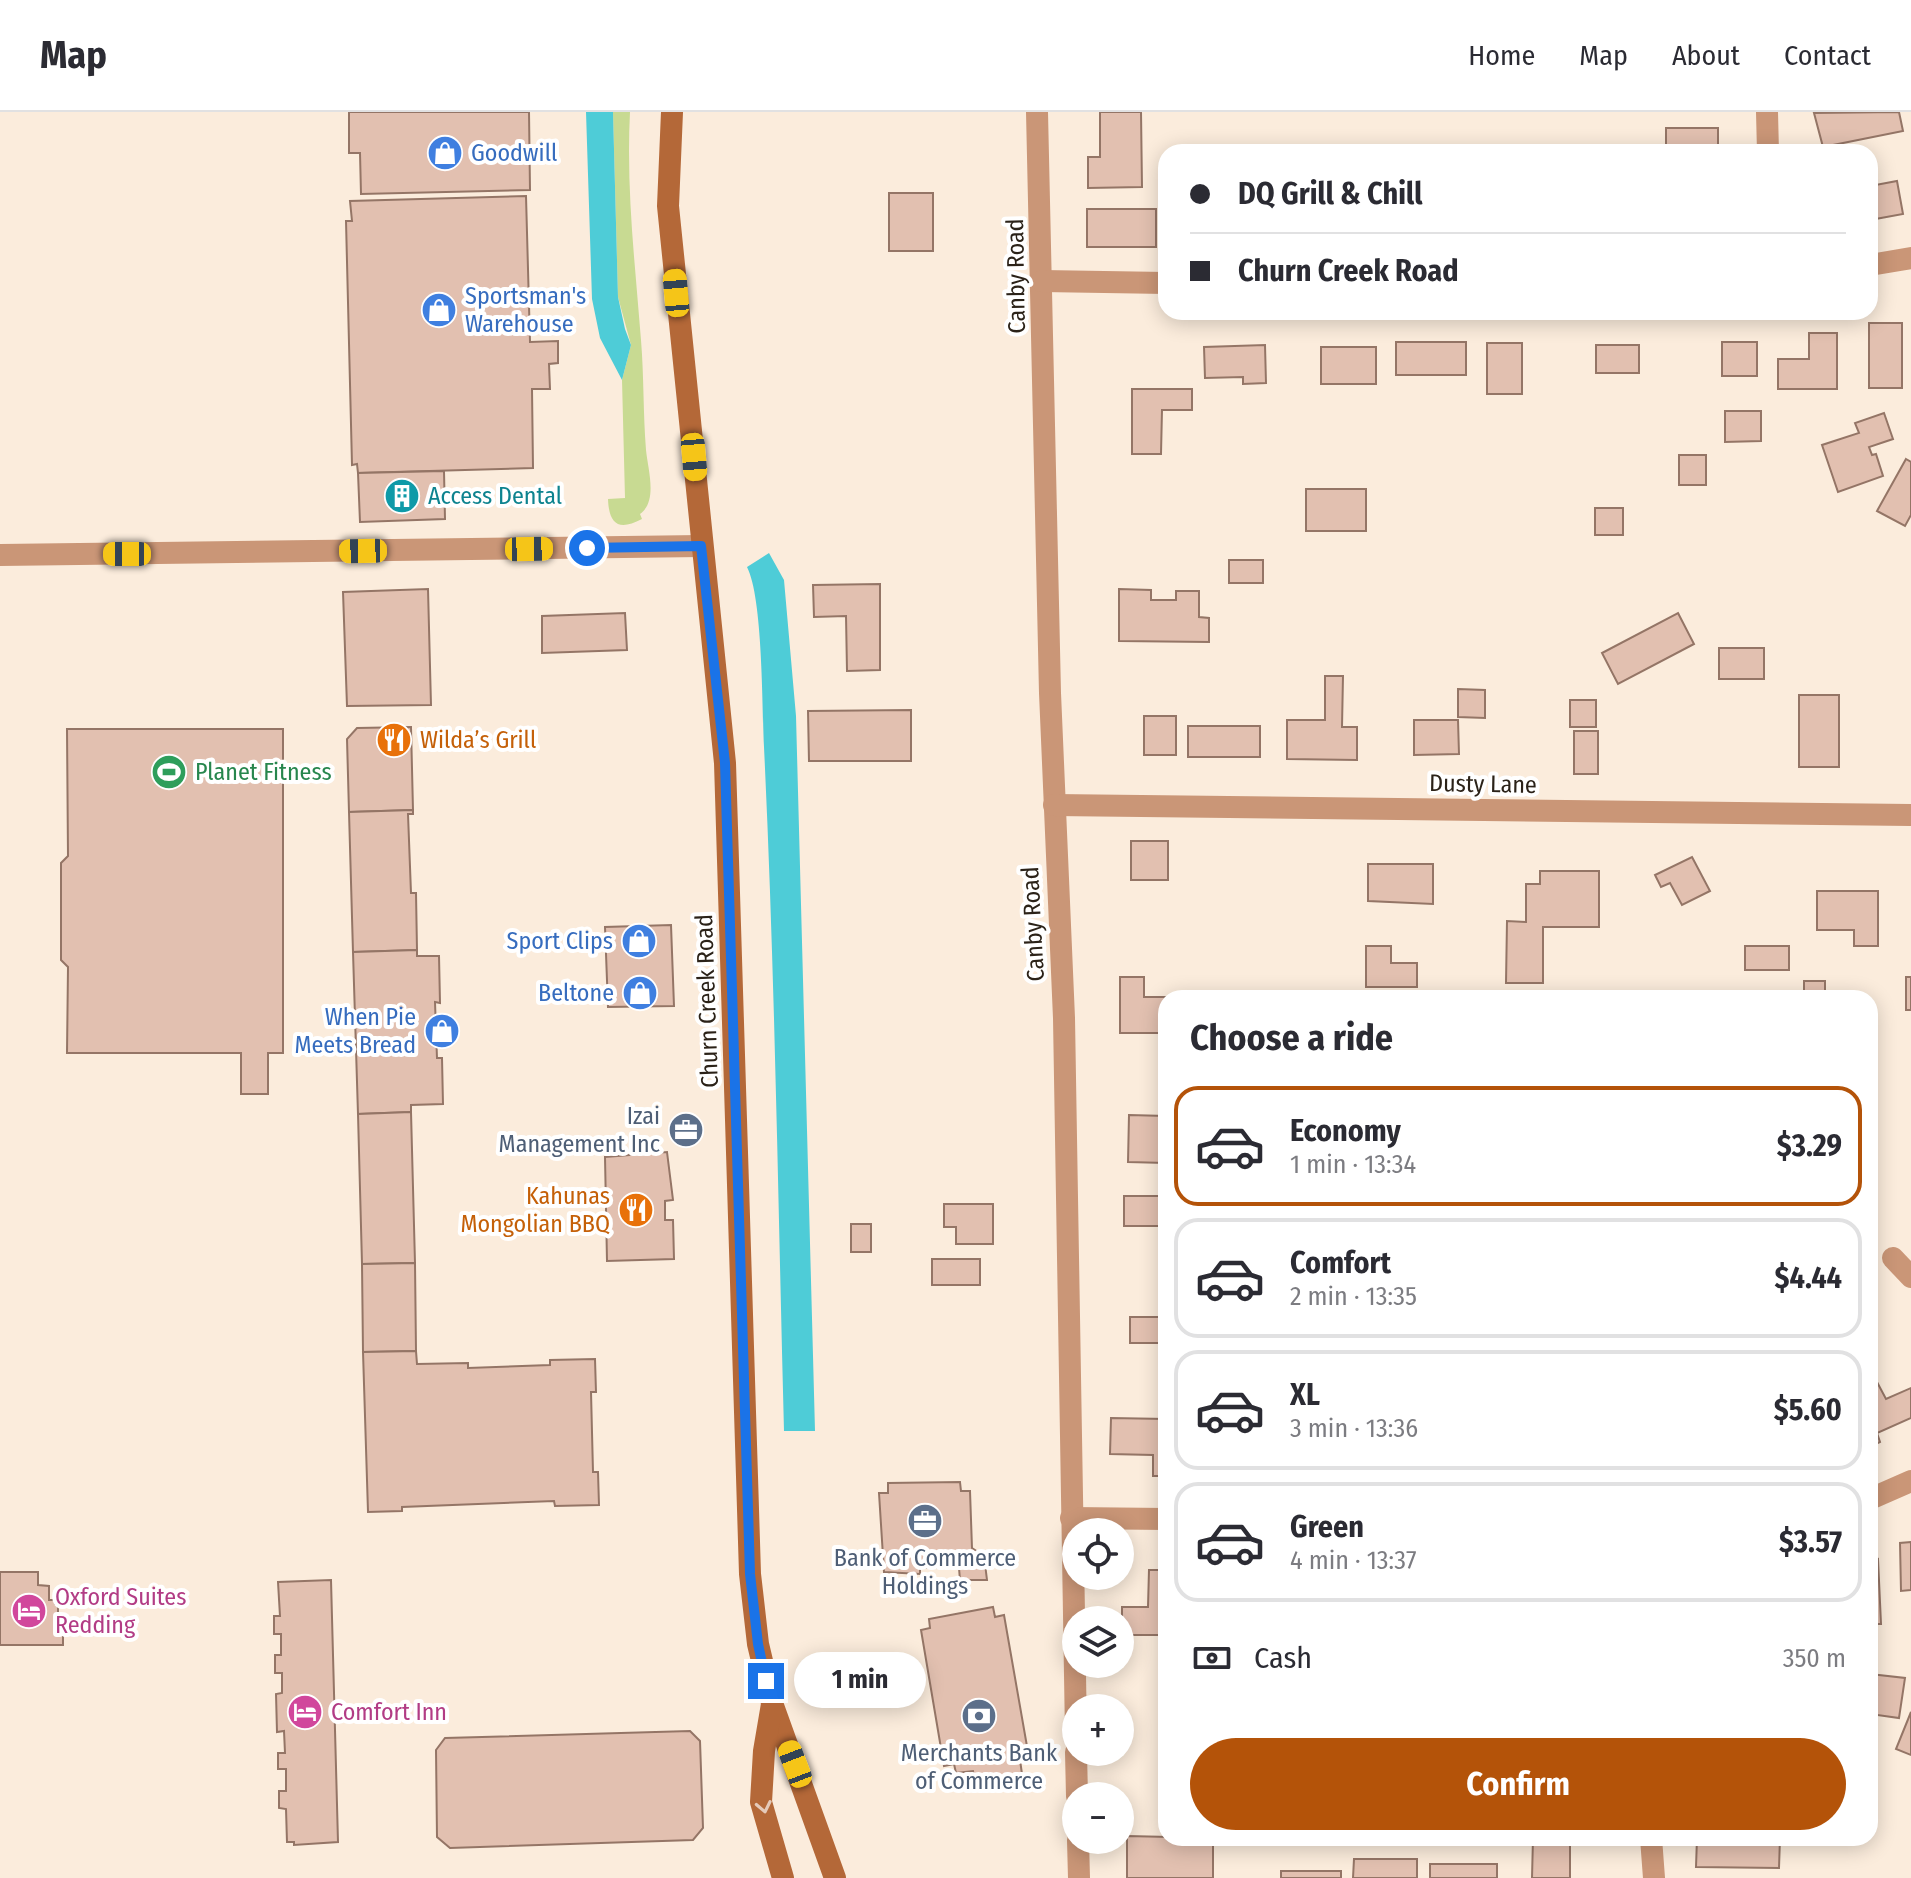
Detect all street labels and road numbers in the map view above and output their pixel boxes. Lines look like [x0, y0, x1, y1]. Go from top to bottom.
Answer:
street label: Canby Road [1001, 218, 1031, 334]
street label: Dusty Lane [1429, 769, 1537, 799]
street label: Canby Road [1016, 866, 1050, 982]
street label: Churn Creek Road [690, 914, 724, 1088]

